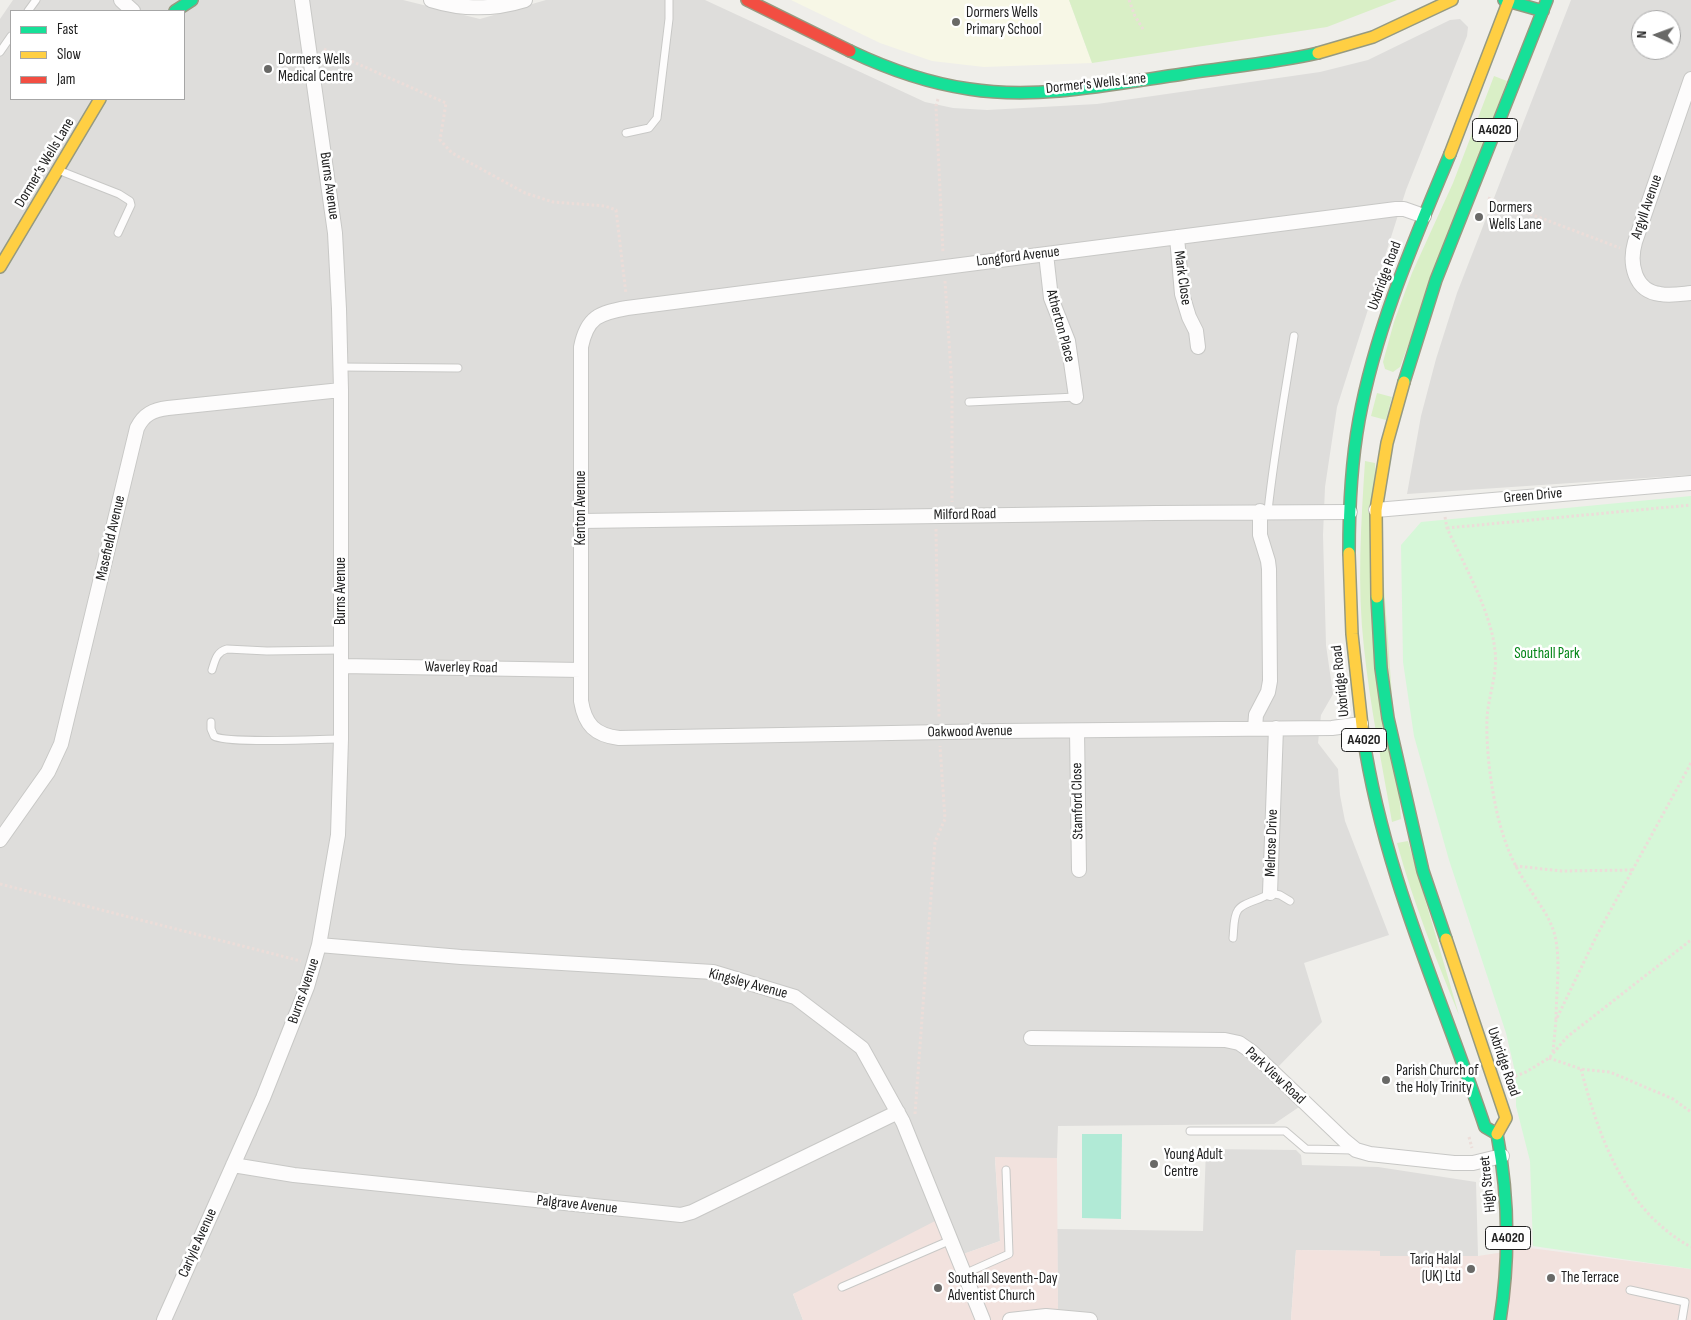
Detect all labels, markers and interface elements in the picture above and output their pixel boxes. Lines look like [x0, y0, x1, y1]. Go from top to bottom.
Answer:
place label: Dormers Wells Primary School [966, 4, 1042, 39]
legend [10, 10, 185, 100]
north arrow [1631, 10, 1681, 60]
marker: Dormers Wells Primary School [950, 16, 962, 28]
text: Fast [57, 20, 78, 39]
text: N [1633, 30, 1650, 39]
text: Slow [57, 45, 81, 64]
place label: Dormers Wells Medical Centre [278, 51, 353, 86]
marker: Dormers Wells Medical Centre [262, 63, 274, 75]
text: Jam [57, 70, 75, 89]
street label: Dormer's Wells Lane [1045, 70, 1147, 98]
street label: Dormer’s Wells Lane [11, 115, 79, 211]
road number: A4020 [1472, 118, 1518, 142]
street label: Burns Avenue [315, 151, 343, 221]
street label: Argyll Avenue [1628, 172, 1666, 242]
place label: Dormers Wells Lane [1489, 199, 1542, 234]
marker: Dormers Wells Lane [1473, 211, 1485, 223]
street label: Uxbridge Road [1364, 239, 1406, 313]
street label: Longford Avenue [975, 243, 1061, 271]
street label: Mark Close [1169, 250, 1195, 306]
street label: Atherton Place [1042, 288, 1078, 364]
street label: Kenton Avenue [572, 470, 590, 546]
street label: Green Drive [1503, 484, 1563, 508]
street label: Masefield Avenue [92, 494, 130, 582]
street label: Milford Road [934, 505, 996, 525]
street label: Burns Avenue [332, 557, 350, 625]
street label: Uxbridge Road [1328, 644, 1354, 718]
park label: Southall Park [1514, 645, 1580, 663]
street label: Waverley Road [424, 658, 498, 678]
street label: Oakwood Avenue [927, 722, 1013, 742]
road number: A4020 [1342, 728, 1386, 752]
street label: Stamford Close [1068, 762, 1088, 840]
street label: Melrose Drive [1262, 809, 1282, 877]
street label: Burns Avenue [284, 956, 324, 1026]
street label: Kingsley Avenue [707, 965, 789, 1003]
street label: Uxbridge Road [1483, 1025, 1523, 1099]
street label: Park View Road [1241, 1044, 1309, 1108]
place label: Parish Church of the Holy Trinity [1396, 1062, 1479, 1097]
marker: Parish Church of the Holy Trinity [1380, 1074, 1392, 1086]
place label: Young Adult Centre [1164, 1146, 1223, 1181]
street label: High Street [1476, 1155, 1500, 1213]
marker: Young Adult Centre [1148, 1158, 1160, 1170]
street label: Palgrave Avenue [536, 1192, 618, 1218]
street label: Carlyle Avenue [175, 1206, 221, 1280]
road number: A4020 [1486, 1226, 1530, 1250]
place label: Tariq Halal (UK) Ltd [1410, 1251, 1461, 1286]
marker: Tariq Halal (UK) Ltd [1465, 1263, 1477, 1275]
place label: The Terrace [1561, 1269, 1619, 1287]
place label: Southall Seventh-Day Adventist Church [948, 1270, 1057, 1305]
marker: The Terrace [1545, 1272, 1557, 1284]
marker: Southall Seventh-Day Adventist Church [932, 1282, 944, 1294]

